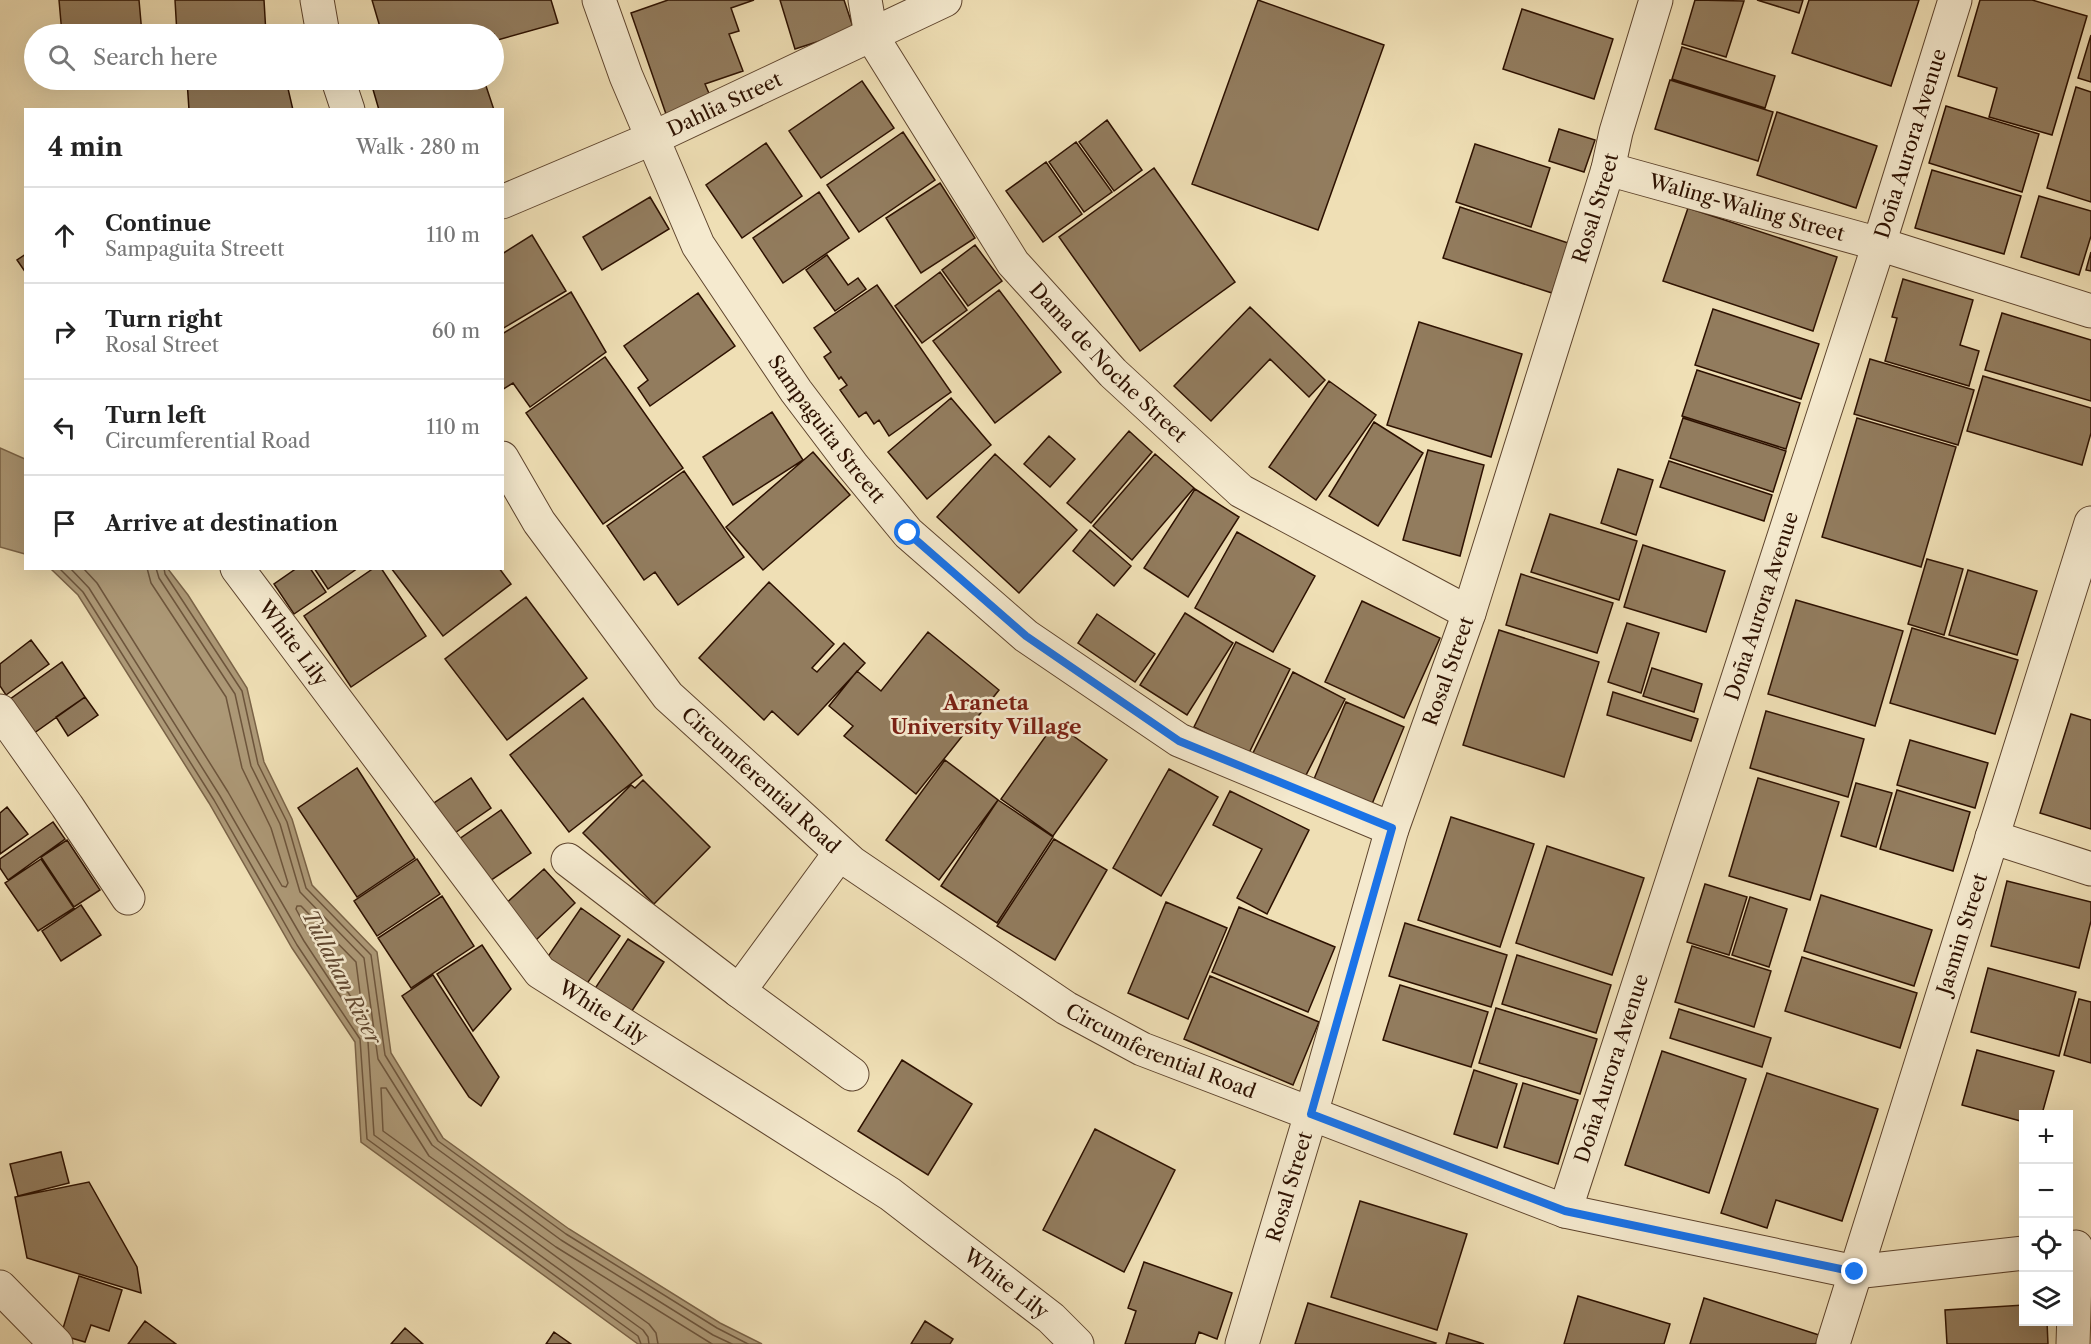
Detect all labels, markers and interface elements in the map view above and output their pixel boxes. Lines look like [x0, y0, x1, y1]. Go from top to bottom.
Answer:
search box [24, 24, 504, 90]
icon: search [45, 41, 78, 74]
text: Search here [93, 44, 218, 71]
street label: Doña Aurora Avenue [1870, 46, 1951, 241]
street label: Dahlia Street [663, 67, 785, 142]
text: 4 min [48, 131, 123, 163]
text: Walk · 280 m [356, 135, 480, 159]
street label: Rosal Street [1567, 151, 1623, 266]
street label: Waling-Waling Street [1645, 169, 1847, 246]
text: Continue [105, 210, 211, 237]
icon: ahead [48, 219, 81, 252]
text: 110 m [427, 223, 480, 247]
text: Sampaguita Streett [105, 237, 284, 261]
street label: Dama de Noche Street [1025, 278, 1192, 447]
text: Turn right [105, 306, 223, 333]
icon: right [48, 315, 81, 348]
text: 60 m [432, 319, 480, 343]
text: Rosal Street [105, 333, 219, 357]
street label: Sampaguita Streett [763, 350, 890, 508]
text: Turn left [105, 402, 206, 429]
icon: left [48, 411, 81, 444]
text: 110 m [427, 415, 480, 439]
text: Circumferential Road [105, 429, 311, 453]
icon: arrive [48, 507, 81, 540]
street label: Doña Aurora Avenue [1720, 509, 1803, 704]
text: Arrive at destination [105, 510, 338, 537]
route start [894, 519, 920, 545]
street label: White Lily [253, 595, 334, 691]
street label: Rosal Street [1418, 613, 1479, 729]
district label: Araneta University Village [891, 690, 1081, 739]
street label: Circumferential Road [677, 702, 845, 858]
street label: Jasmin Street [1931, 870, 1992, 1000]
water label: Tullahan River [297, 905, 387, 1050]
street label: Doña Aurora Avenue [1569, 971, 1653, 1166]
street label: White Lily [554, 975, 653, 1050]
street label: Circumferential Road [1062, 998, 1259, 1103]
map controls [2019, 1110, 2073, 1326]
button: + [2019, 1110, 2073, 1164]
street label: Rosal Street [1261, 1129, 1317, 1245]
button: − [2019, 1164, 2073, 1218]
button: locate [2019, 1218, 2073, 1272]
street label: White Lily [958, 1243, 1054, 1324]
route end [1841, 1258, 1867, 1284]
button: layers [2019, 1272, 2073, 1326]

